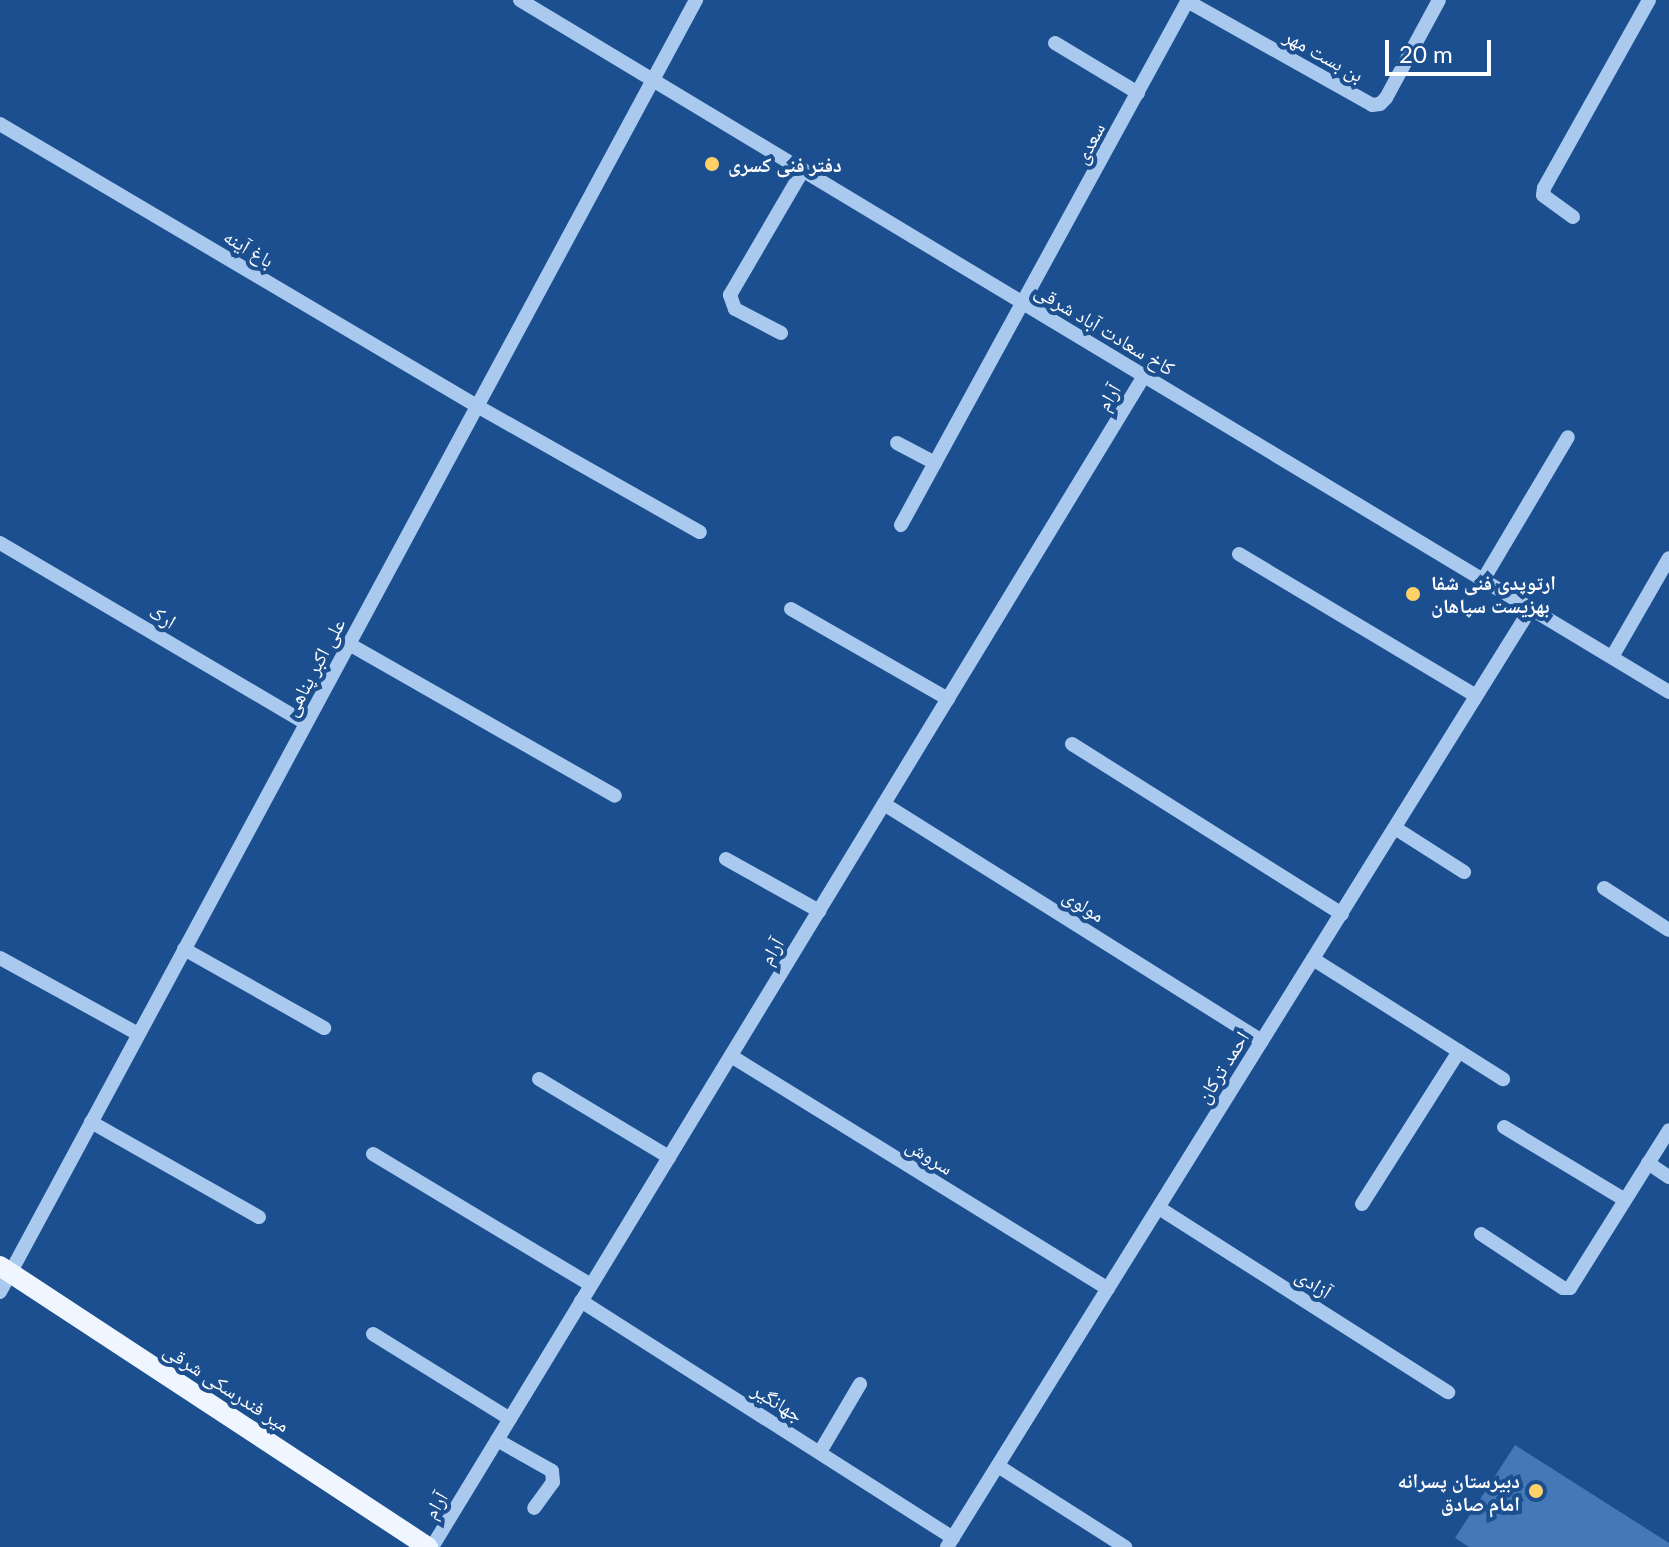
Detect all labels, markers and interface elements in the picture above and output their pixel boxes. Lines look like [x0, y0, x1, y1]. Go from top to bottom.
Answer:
street label: بن بست مهر [1280, 23, 1368, 87]
scale bar [1389, 24, 1495, 74]
text: 20 m [1399, 39, 1453, 68]
street label: سعدی [1068, 118, 1110, 168]
place label: دفتر فنی کسری [728, 152, 842, 176]
marker: دفتر فنی کسری [703, 155, 721, 173]
street label: باغ آینه [220, 224, 278, 272]
street label: کاخ سعادت آباد شرقی [1031, 278, 1179, 380]
street label: آرام [1091, 379, 1125, 415]
place label: ارتوپدی فنی شفا بهزیست سپاهان [1431, 570, 1556, 617]
marker: ارتوپدی فنی شفا بهزیست سپاهان [1402, 583, 1424, 605]
street label: ارک [145, 599, 181, 633]
street label: علی اکبر پناهی [278, 614, 350, 720]
street label: مولوی [1059, 883, 1109, 927]
street label: آرام [754, 933, 788, 969]
street label: احمد ترکان [1191, 1027, 1253, 1107]
street label: سروش [902, 1132, 958, 1180]
street label: آزادی [1292, 1263, 1336, 1303]
street label: میر فندرسکی شرقی [159, 1337, 295, 1437]
street label: جهانگیر [748, 1377, 808, 1427]
place label: دبیرستان پسرانه امام صادق [1398, 1468, 1520, 1515]
marker: دبیرستان پسرانه امام صادق [1527, 1482, 1545, 1500]
street label: آرام [418, 1487, 452, 1523]

